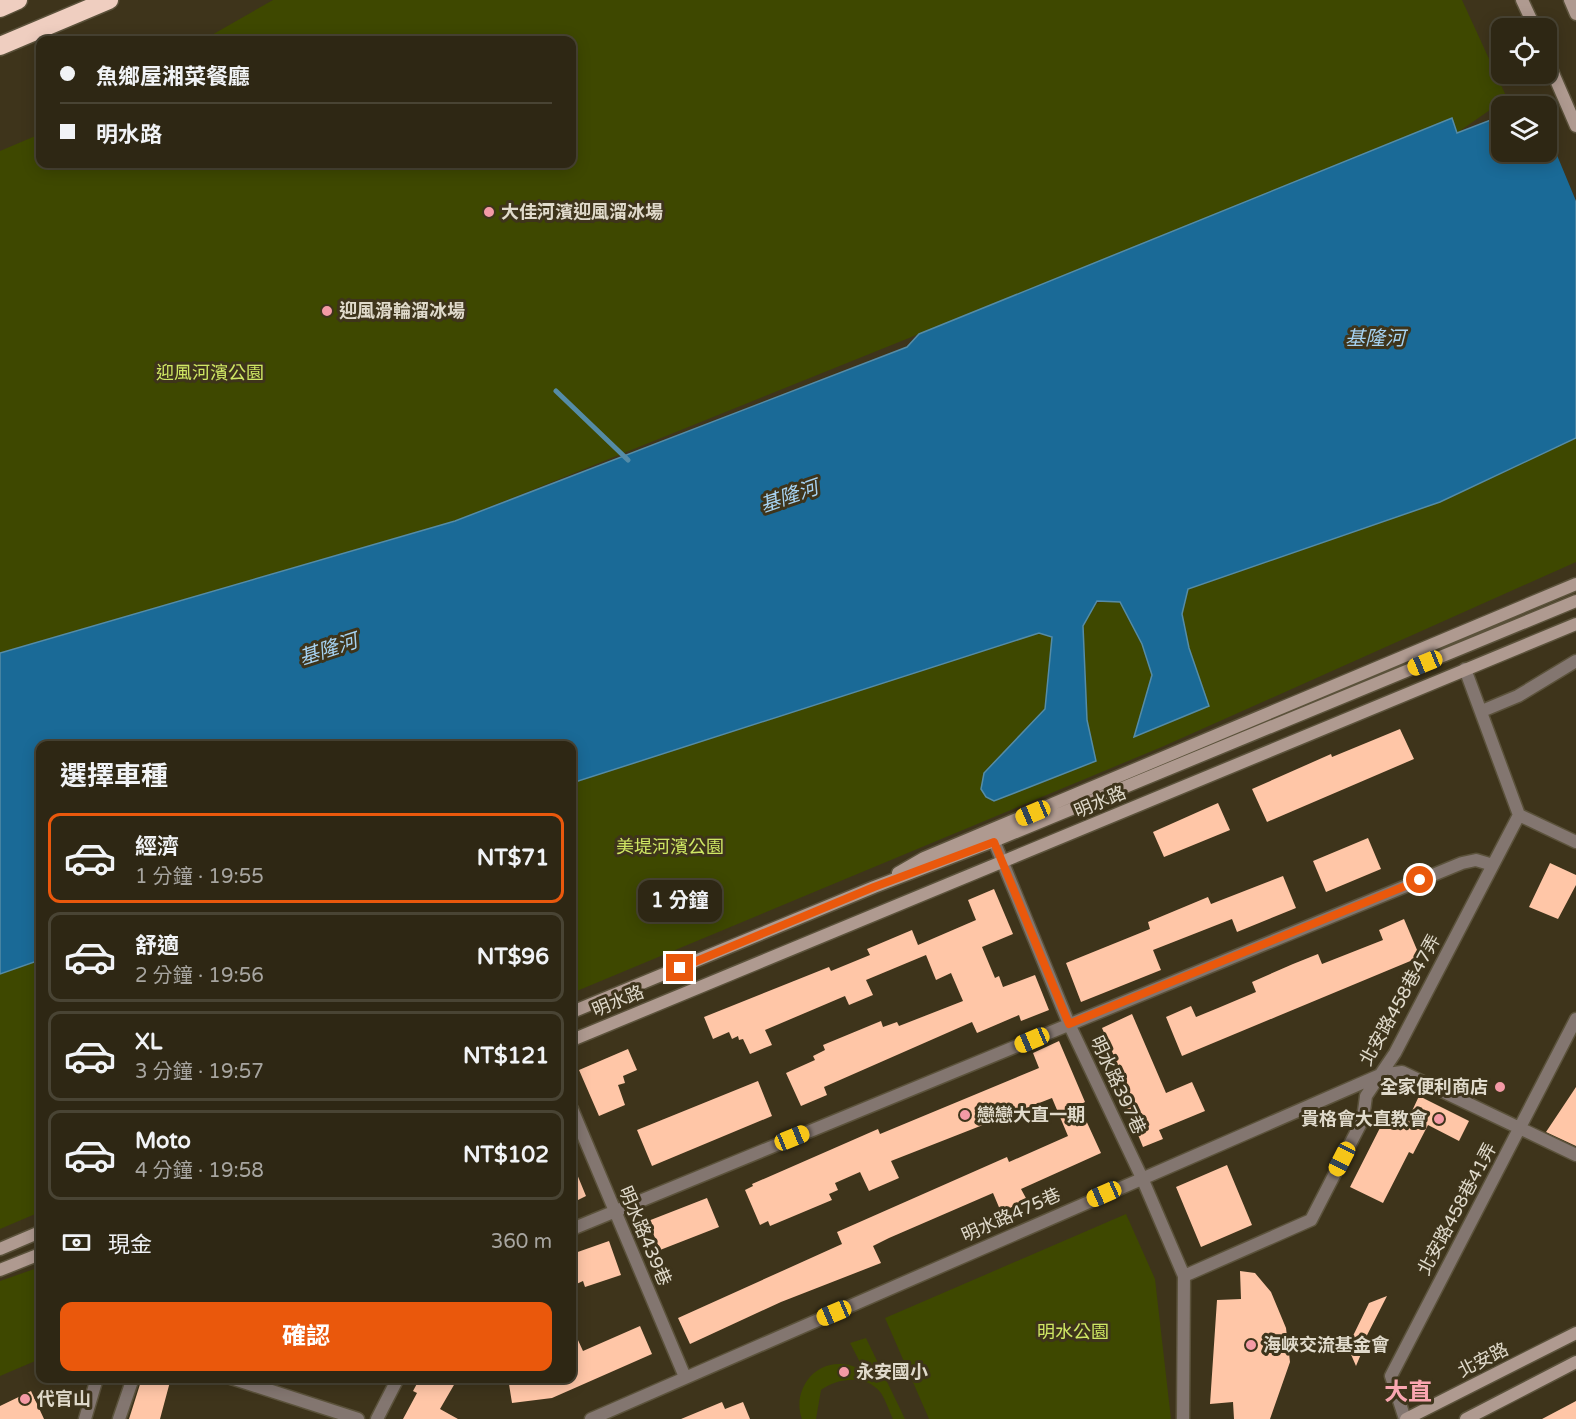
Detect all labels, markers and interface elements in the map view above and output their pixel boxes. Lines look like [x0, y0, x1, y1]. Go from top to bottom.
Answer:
map controls [1491, 18, 1557, 162]
button: locate [1491, 18, 1557, 84]
text: 魚鄉屋湘菜餐廳 [96, 64, 250, 90]
button: layers [1491, 96, 1557, 162]
text: 明水路 [96, 122, 162, 148]
place label: 大佳河濱迎風溜冰場 [501, 201, 663, 223]
marker: 大佳河濱迎風溜冰場 [482, 205, 496, 219]
place label: 迎風滑輪溜冰場 [339, 300, 465, 322]
marker: 迎風滑輪溜冰場 [320, 304, 334, 318]
water label: 基隆河 [1345, 327, 1409, 351]
park label: 迎風河濱公園 [156, 362, 264, 384]
water label: 基隆河 [757, 475, 825, 518]
water label: 基隆河 [296, 628, 364, 671]
car [1405, 648, 1445, 678]
text: 選擇車種 [60, 760, 168, 793]
street label: 明水路 [1071, 781, 1129, 823]
car [1013, 798, 1053, 828]
icon: car [63, 831, 117, 885]
text: 經濟 [135, 834, 179, 860]
park label: 美堤河濱公園 [616, 836, 724, 858]
text: NT$71 [477, 845, 549, 871]
text: 1 分鐘 · 19:55 [135, 865, 264, 889]
route start [1406, 866, 1433, 893]
callout: 1 分鐘 [638, 881, 722, 923]
text: 1 分鐘 [651, 889, 709, 913]
icon: car [63, 930, 117, 984]
street label: 北安路458巷47弄 [1355, 931, 1445, 1069]
text: 舒適 [135, 933, 179, 959]
text: NT$96 [477, 944, 549, 970]
route end [666, 954, 693, 981]
text: 2 分鐘 · 19:56 [135, 964, 264, 988]
street label: 明水路 [589, 981, 647, 1021]
car [1012, 1025, 1052, 1055]
icon: car [63, 1029, 117, 1083]
text: XL [135, 1029, 162, 1055]
street label: 明水路397巷 [1086, 1032, 1150, 1138]
text: NT$121 [463, 1043, 549, 1069]
text: 3 分鐘 · 19:57 [135, 1060, 264, 1084]
place label: 全家便利商店 [1380, 1076, 1488, 1098]
marker: 全家便利商店 [1493, 1080, 1507, 1094]
place label: 戀戀大直一期 [977, 1104, 1085, 1126]
marker: 戀戀大直一期 [958, 1108, 972, 1122]
place label: 貴格會大直教會 [1301, 1108, 1428, 1130]
marker: 貴格會大直教會 [1432, 1112, 1446, 1126]
car [772, 1123, 812, 1153]
icon: car [63, 1128, 117, 1182]
text: Moto [135, 1128, 191, 1154]
car [1326, 1139, 1358, 1179]
street label: 北安路458巷41弄 [1413, 1139, 1501, 1279]
text: NT$102 [463, 1142, 549, 1168]
text: 4 分鐘 · 19:58 [135, 1159, 264, 1183]
car [1084, 1178, 1124, 1210]
street label: 明水路439巷 [614, 1183, 676, 1289]
street label: 明水路475巷 [958, 1183, 1064, 1247]
icon: cash [60, 1226, 93, 1259]
text: 360 m [491, 1230, 552, 1254]
text: 現金 [108, 1232, 152, 1258]
car [814, 1298, 854, 1328]
button: 確認 [60, 1302, 552, 1371]
park label: 明水公園 [1037, 1321, 1109, 1343]
place label: 海峽交流基金會 [1263, 1334, 1390, 1356]
marker: 海峽交流基金會 [1244, 1338, 1258, 1352]
street label: 北安路 [1454, 1338, 1512, 1382]
place label: 永安國小 [856, 1361, 928, 1383]
marker: 永安國小 [837, 1365, 851, 1379]
district label: 大直 [1384, 1378, 1432, 1407]
place label: 代官山 [36, 1388, 91, 1410]
marker: 代官山 [18, 1392, 32, 1406]

